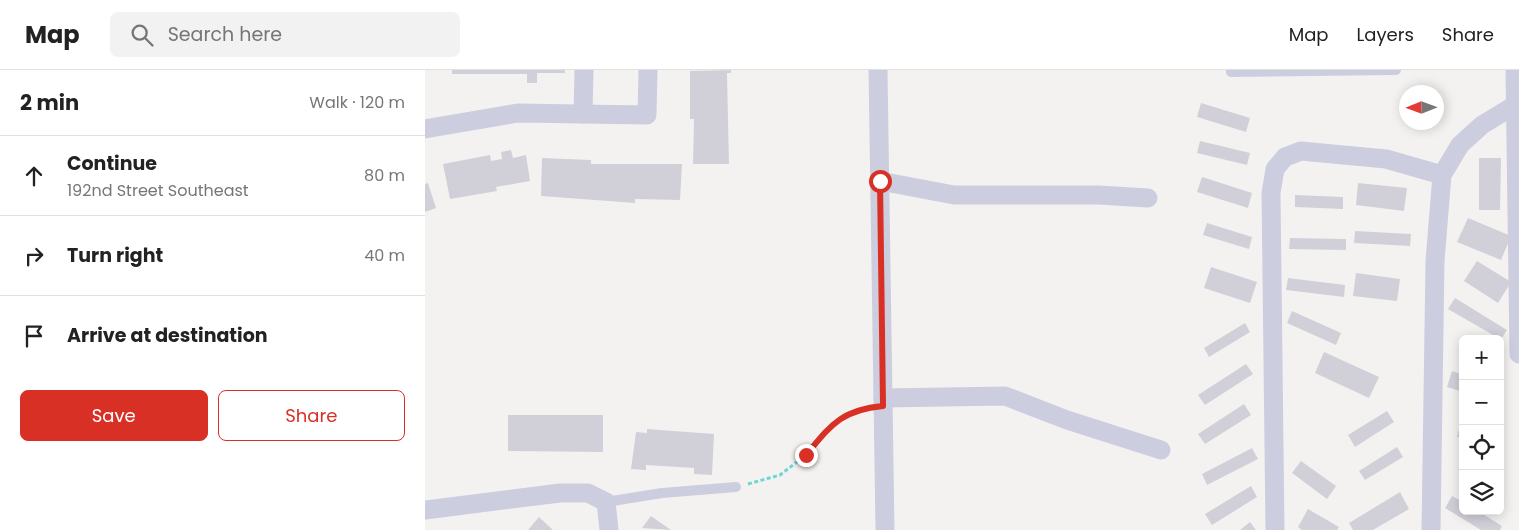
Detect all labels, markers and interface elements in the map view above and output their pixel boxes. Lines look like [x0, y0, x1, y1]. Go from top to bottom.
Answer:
search box [110, 12, 460, 57]
text: Map [25, 18, 80, 51]
icon: search [128, 21, 156, 49]
text: Search here [168, 21, 282, 48]
text: Map [1289, 22, 1329, 47]
text: Layers [1357, 22, 1414, 47]
text: Share [1442, 22, 1494, 47]
north arrow [1399, 85, 1444, 130]
text: 2 min [20, 88, 79, 117]
text: Walk · 120 m [309, 91, 405, 114]
text: Continue [67, 150, 157, 177]
icon: ahead [20, 162, 48, 190]
text: 80 m [364, 164, 405, 187]
route start [869, 170, 892, 193]
text: 192nd Street Southeast [67, 179, 249, 202]
icon: right [20, 242, 48, 270]
text: Turn right [67, 242, 163, 269]
text: 40 m [364, 244, 405, 267]
icon: arrive [20, 322, 48, 350]
text: Arrive at destination [67, 322, 268, 349]
map controls [1459, 335, 1504, 515]
button: + [1459, 335, 1504, 380]
button: − [1459, 380, 1504, 425]
button: Save [20, 390, 208, 441]
button: Share [218, 390, 405, 441]
button: locate [1459, 425, 1504, 470]
route end [795, 444, 818, 467]
button: layers [1459, 470, 1504, 515]

